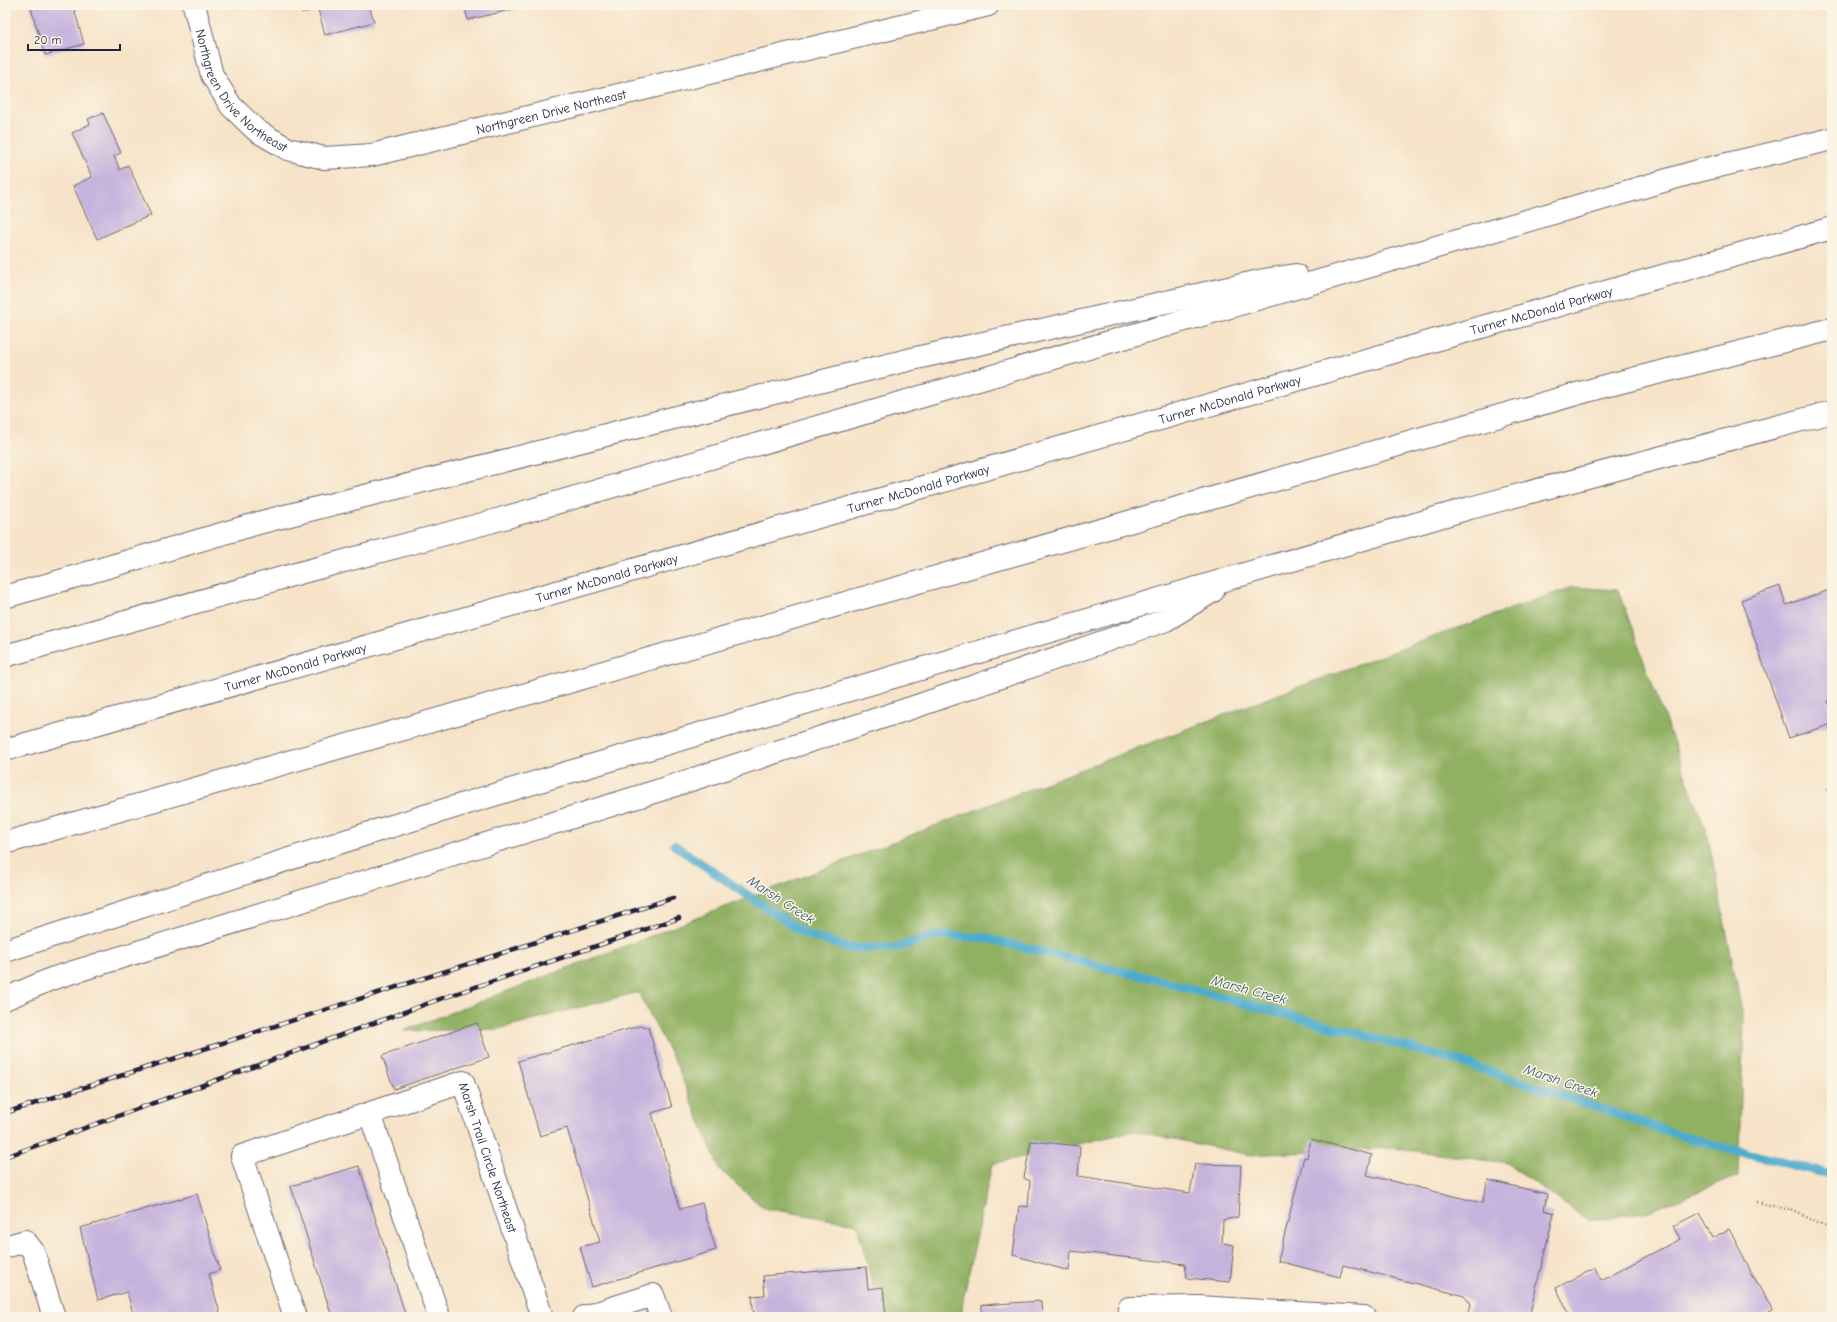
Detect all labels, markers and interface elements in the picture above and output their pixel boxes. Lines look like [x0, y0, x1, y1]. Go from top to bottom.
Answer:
scale bar [28, 26, 120, 52]
street label: Northgreen Drive Northeast [193, 27, 291, 155]
text: 20 m [34, 33, 62, 47]
street label: Northgreen Drive Northeast [475, 86, 629, 137]
street label: Turner McDonald Parkway [1468, 283, 1614, 337]
street label: Turner McDonald Parkway [1157, 372, 1303, 427]
street label: Turner McDonald Parkway [845, 461, 991, 516]
street label: Turner McDonald Parkway [534, 550, 680, 605]
street label: Turner McDonald Parkway [223, 639, 368, 694]
water label: Marsh Creek [743, 871, 818, 928]
water label: Marsh Creek [1209, 972, 1289, 1008]
water label: Marsh Creek [1521, 1060, 1600, 1102]
street label: Marsh Trail Circle Northeast [456, 1080, 521, 1236]

